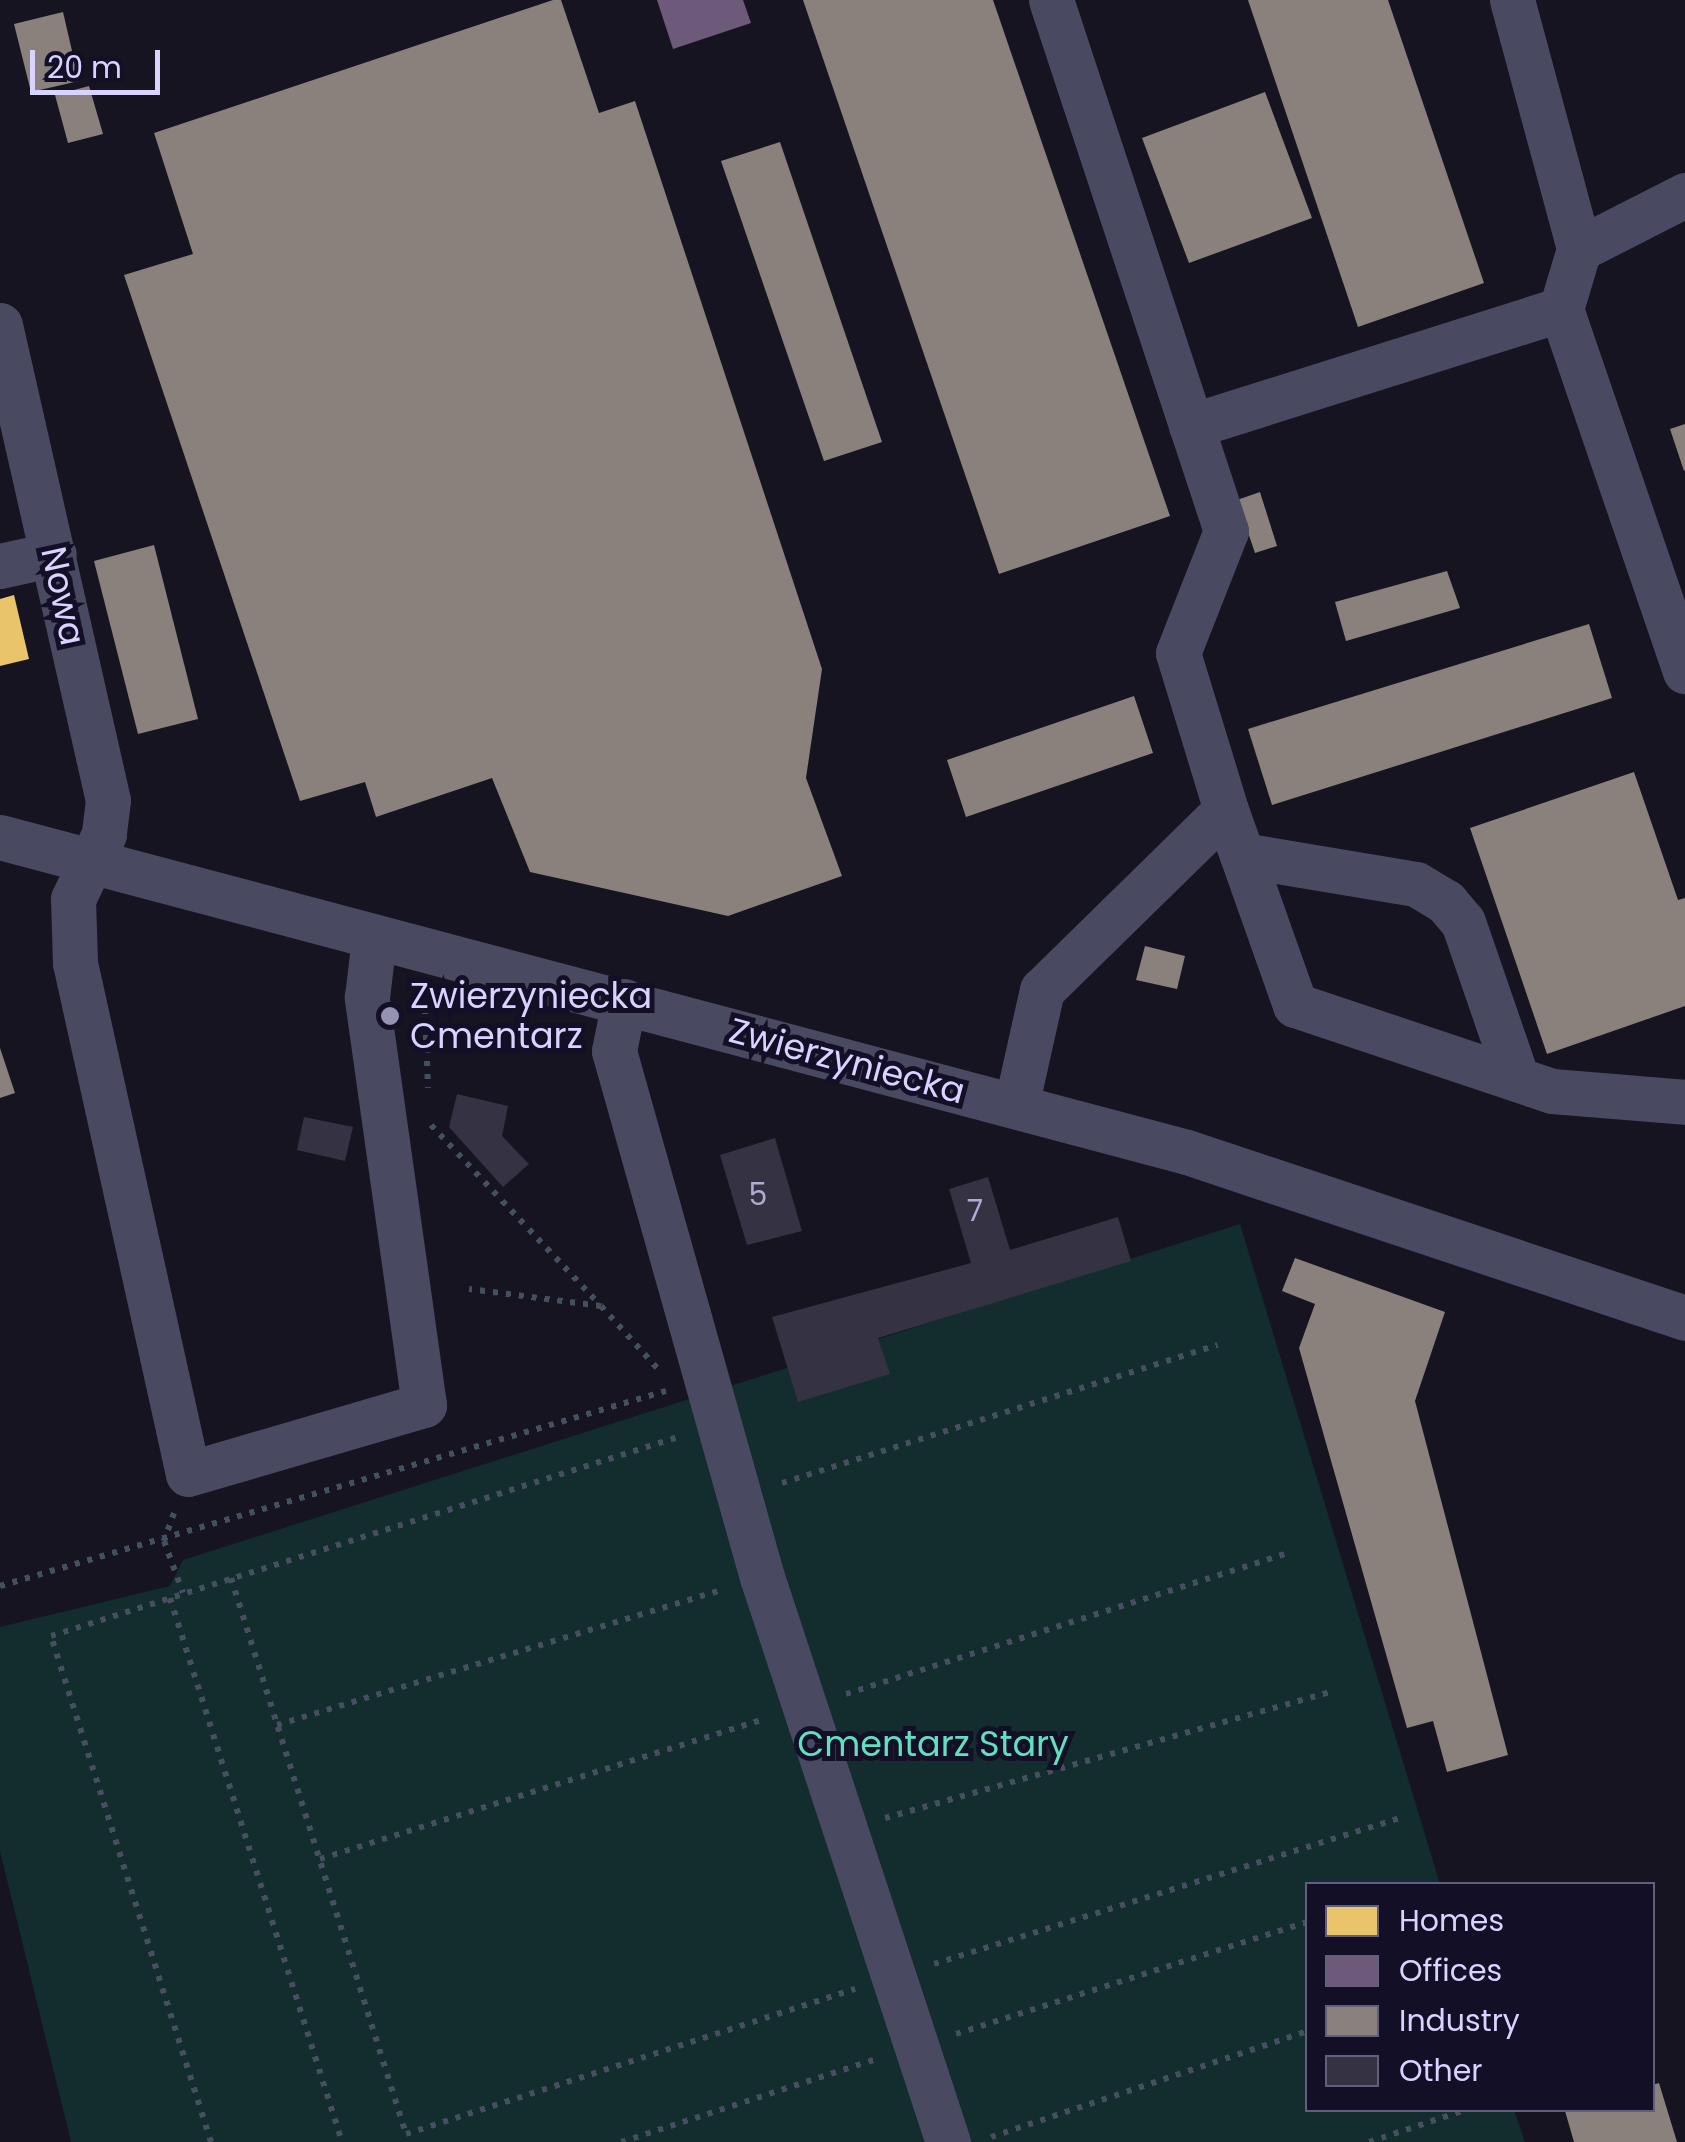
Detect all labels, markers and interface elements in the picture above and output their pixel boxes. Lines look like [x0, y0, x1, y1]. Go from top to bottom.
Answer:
scale bar [35, 30, 165, 92]
text: 20 m [47, 46, 122, 89]
street label: Nowa [32, 543, 94, 649]
place label: Zwierzyniecka Cmentarz [410, 975, 652, 1057]
marker: Zwierzyniecka Cmentarz [379, 1005, 401, 1027]
street label: Zwierzyniecka [725, 1009, 969, 1113]
house number: 5 [749, 1177, 767, 1213]
house number: 7 [967, 1193, 983, 1229]
park label: Cmentarz Stary [797, 1723, 1069, 1765]
legend [1305, 1882, 1655, 2112]
text: Homes [1399, 1899, 1504, 1942]
text: Offices [1399, 1949, 1502, 1992]
text: Industry [1399, 1999, 1520, 2042]
text: Other [1399, 2049, 1483, 2092]

